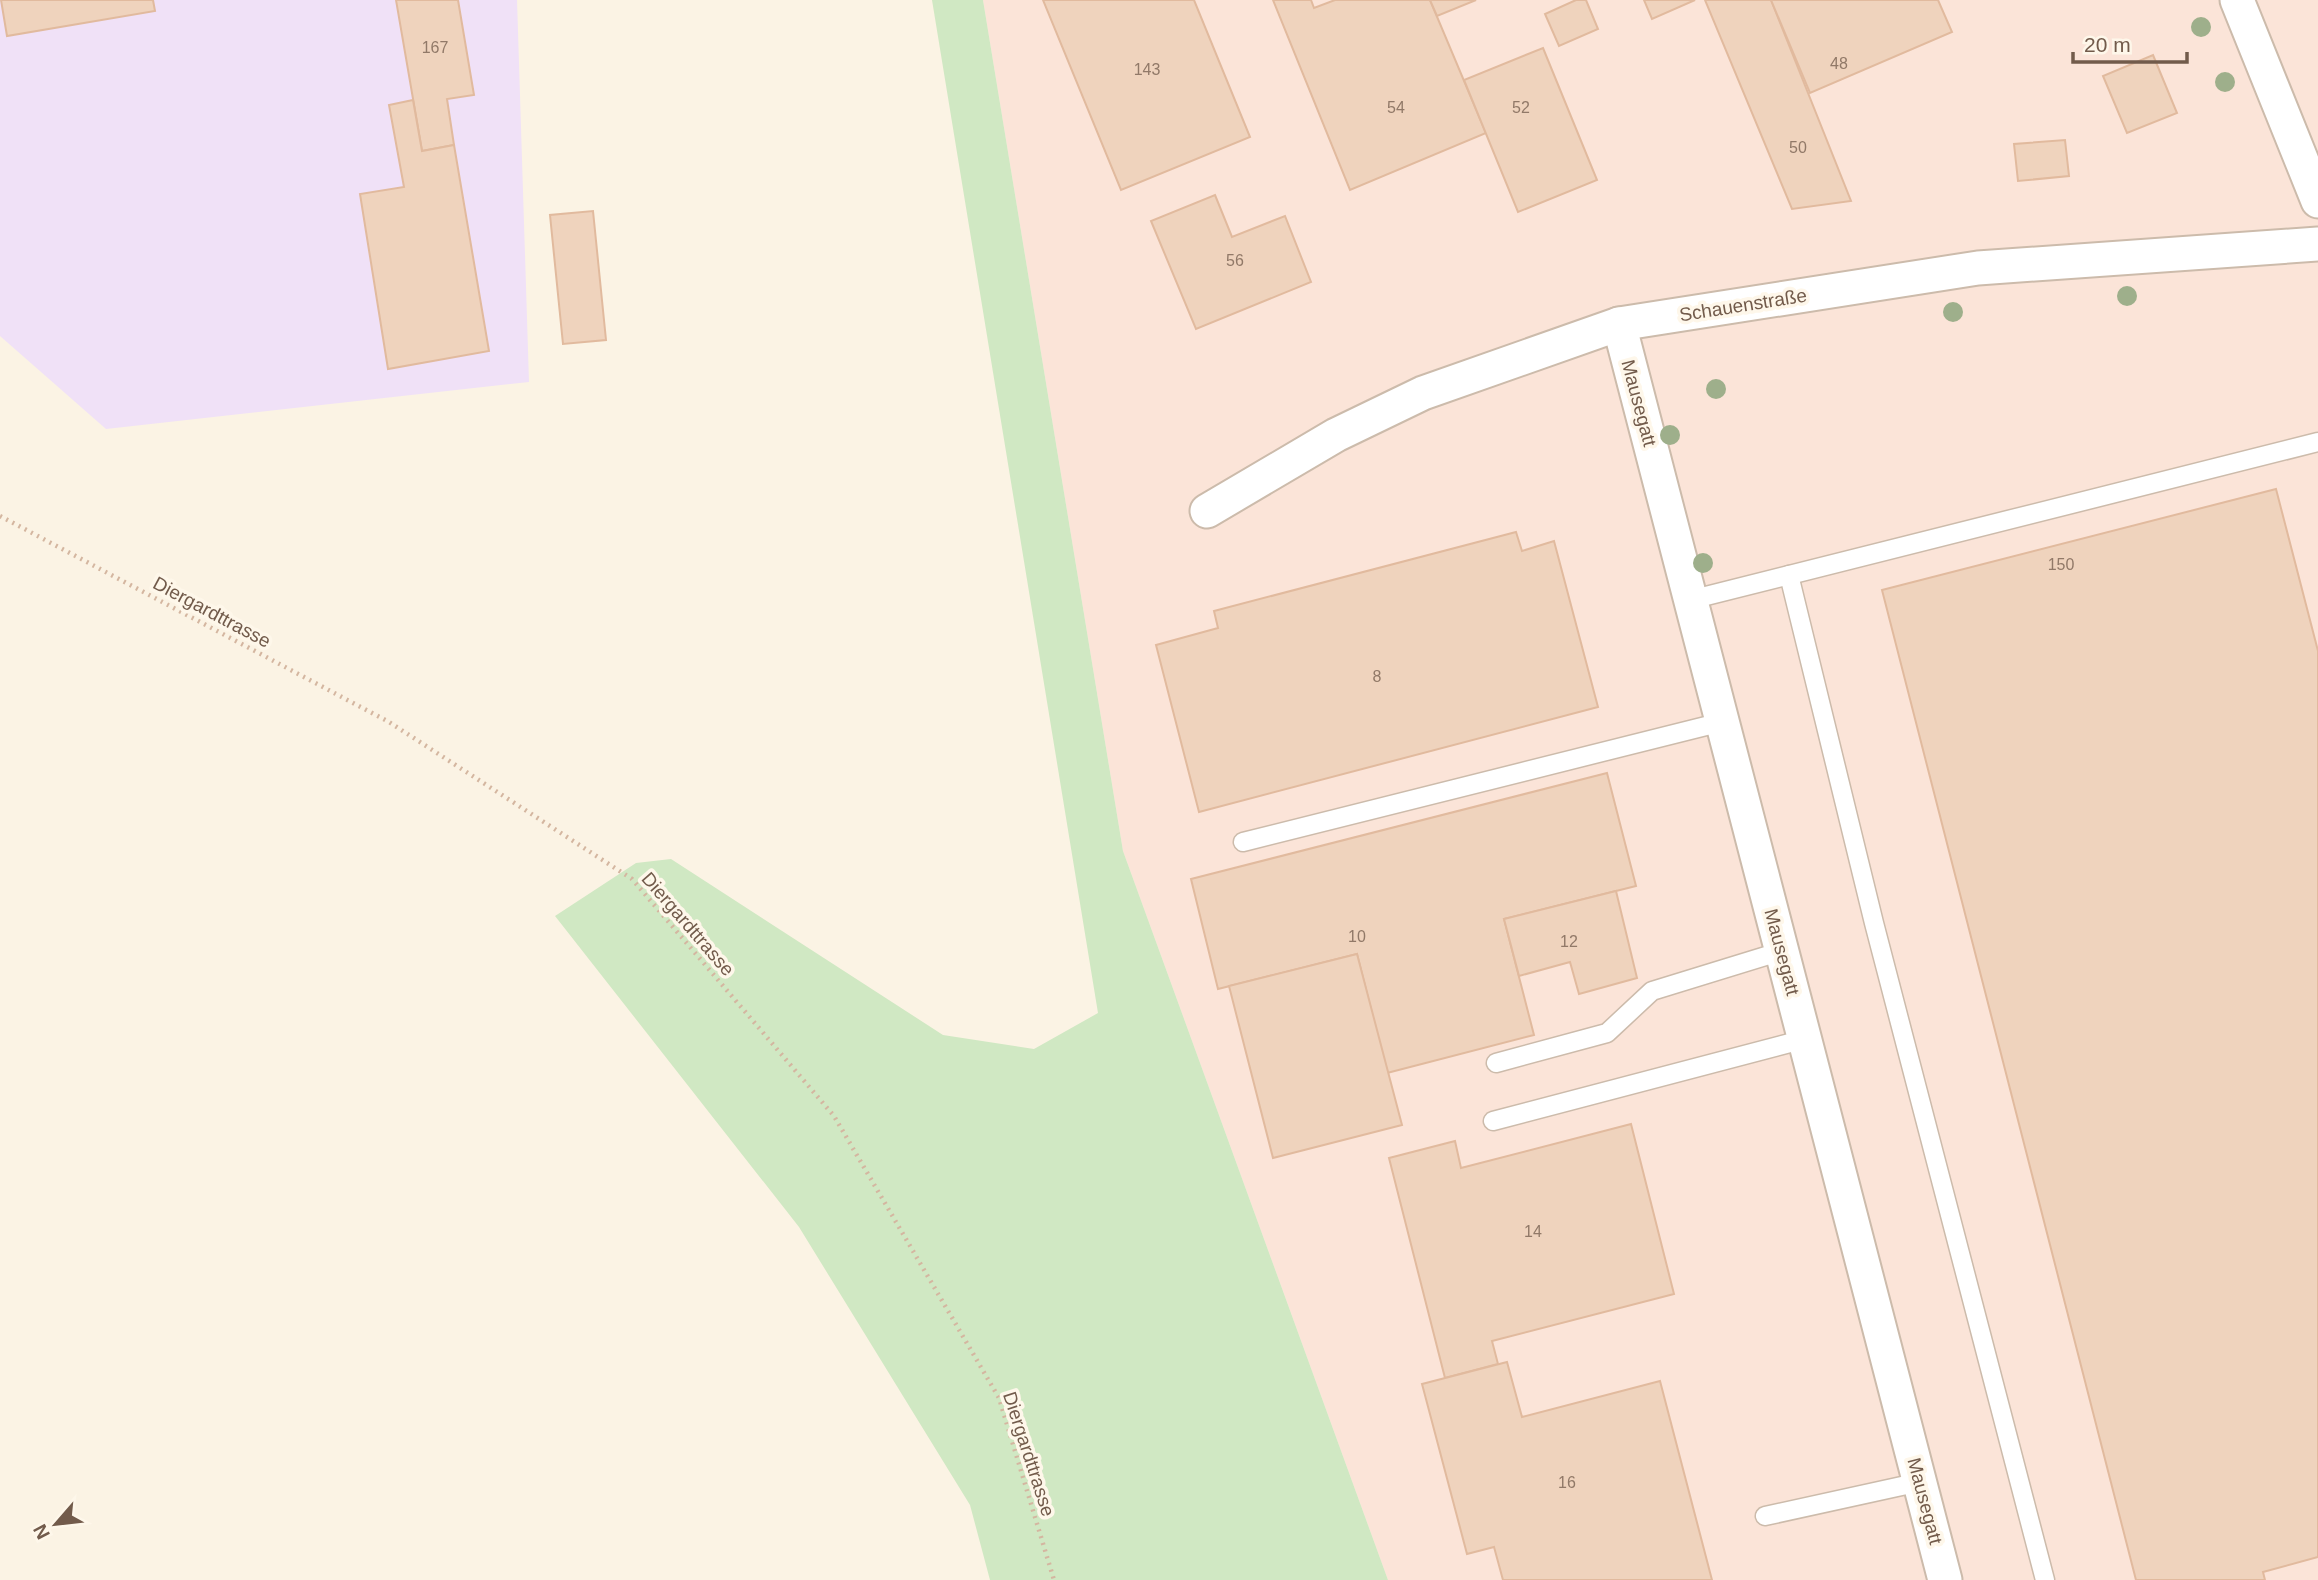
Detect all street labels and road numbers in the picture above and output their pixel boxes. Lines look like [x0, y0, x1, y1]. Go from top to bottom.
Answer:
street label: Schauenstraße [1678, 285, 1808, 325]
street label: Mausegatt [1617, 357, 1661, 449]
street label: Diergardttrasse [150, 572, 274, 652]
street label: Diergardttrasse [637, 868, 739, 980]
street label: Mausegatt [1760, 906, 1804, 998]
street label: Diergardttrasse [999, 1389, 1059, 1519]
street label: Mausegatt [1903, 1455, 1947, 1547]

